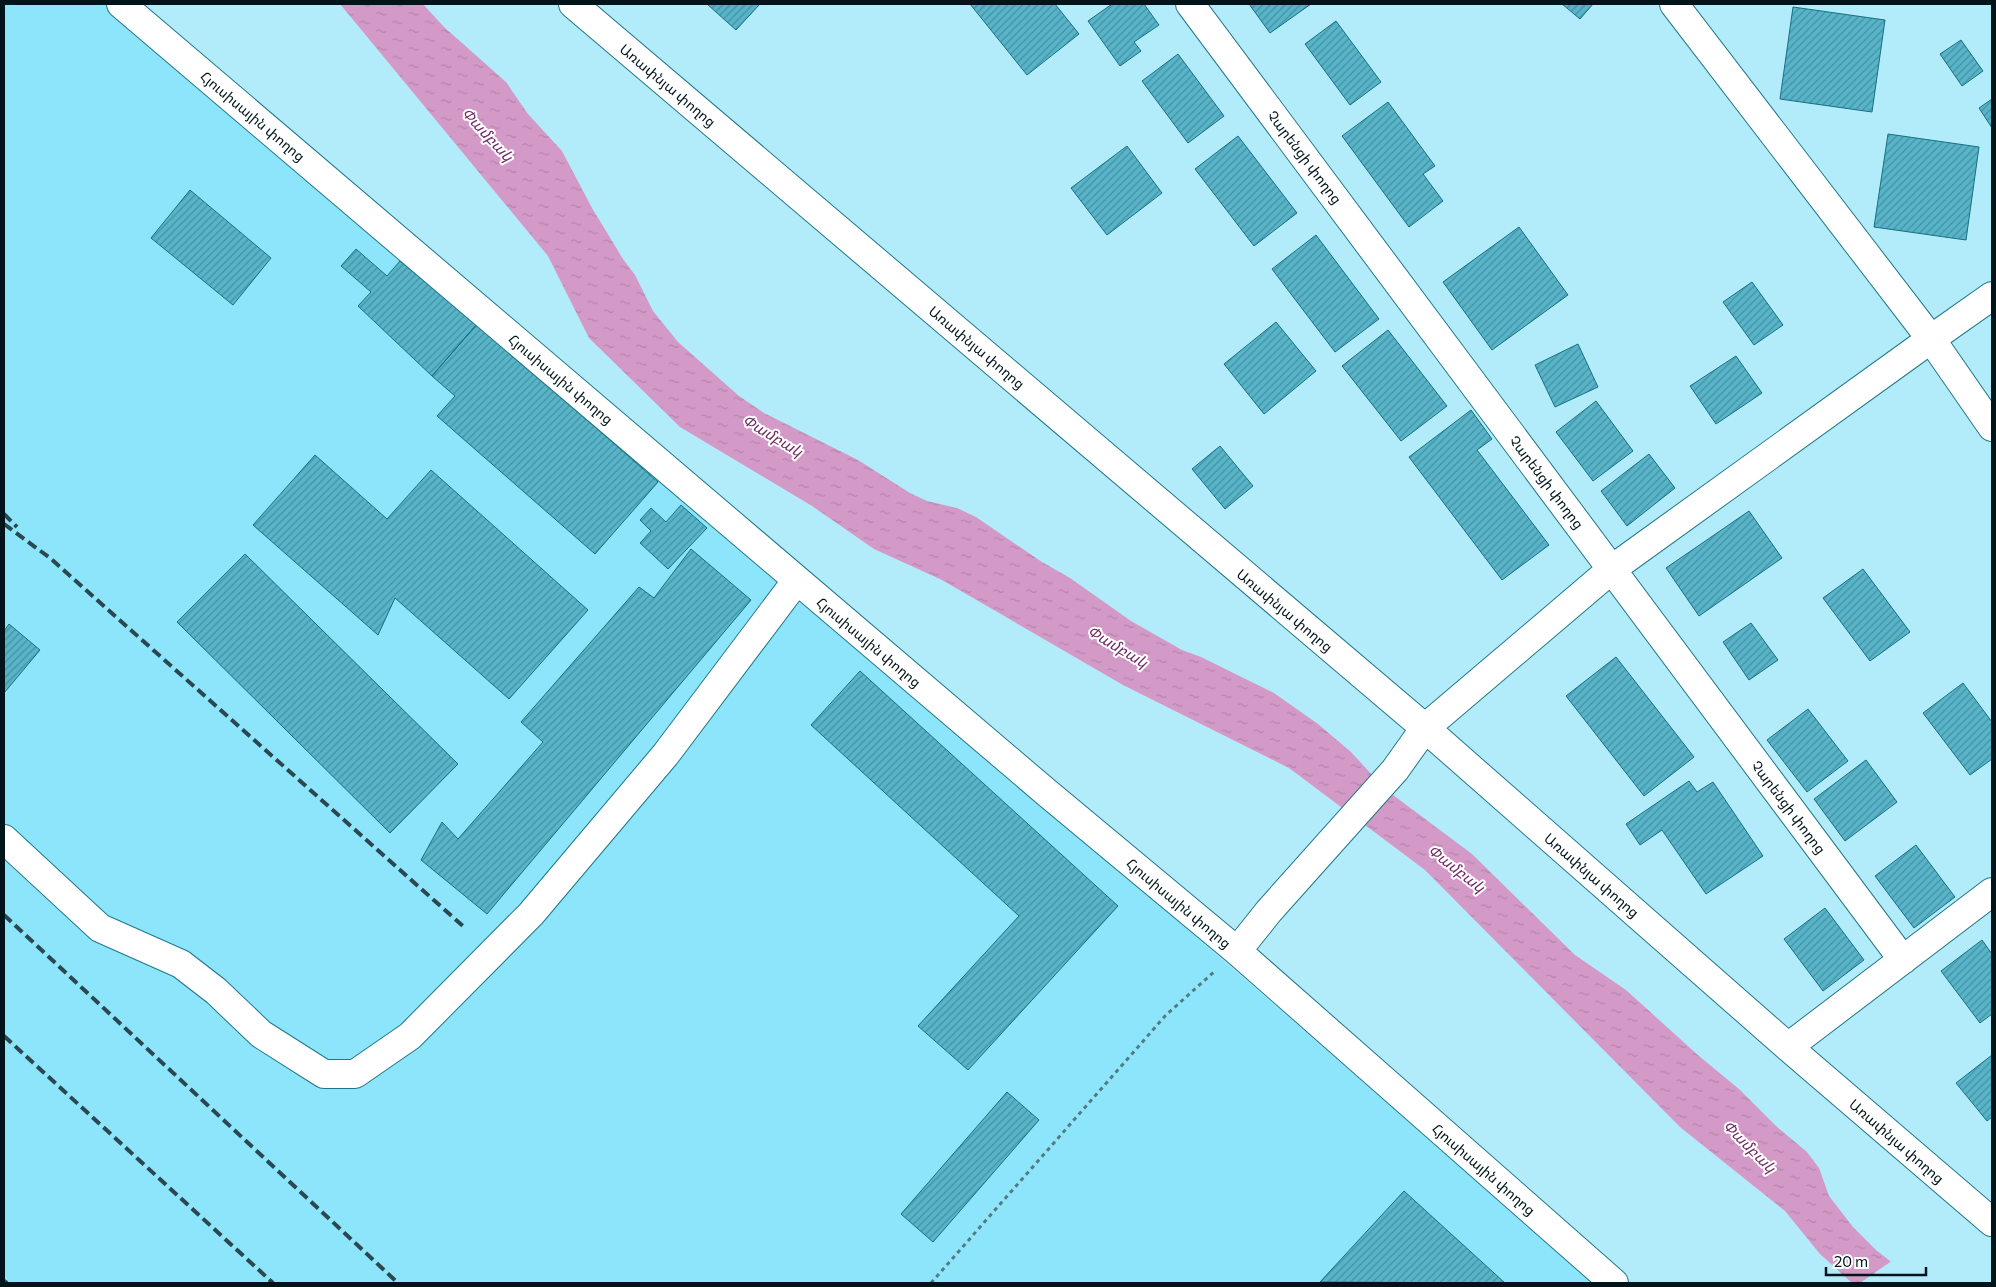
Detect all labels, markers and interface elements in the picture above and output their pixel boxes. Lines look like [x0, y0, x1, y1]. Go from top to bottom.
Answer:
street label: Առափնյա փողոց [617, 40, 719, 130]
street label: Հյուսիսային փողոց [197, 67, 309, 165]
water label: Փամբակ [458, 104, 518, 166]
street label: Չարենցի փողոց [1264, 107, 1346, 207]
street label: Առափնյա փողոց [926, 302, 1028, 392]
street label: Հյուսիսային փողոց [505, 330, 617, 428]
water label: Փամբակ [739, 410, 807, 461]
street label: Չարենցի փողոց [1506, 432, 1588, 532]
street label: Առափնյա փողոց [1234, 565, 1336, 655]
street label: Հյուսիսային փողոց [813, 593, 925, 691]
water label: Փամբակ [1084, 621, 1152, 672]
street label: Չարենցի փողոց [1748, 757, 1830, 857]
street label: Առափնյա փողոց [1541, 829, 1643, 921]
water label: Փամբակ [1425, 840, 1490, 897]
street label: Հյուսիսային փողոց [1123, 854, 1235, 952]
street label: Առափնյա փողոց [1846, 1095, 1948, 1187]
water label: Փամբակ [1719, 1116, 1781, 1177]
street label: Հյուսիսային փողոց [1429, 1120, 1539, 1218]
scale bar [1826, 1244, 1926, 1276]
text: 20 m [1834, 1252, 1868, 1270]

